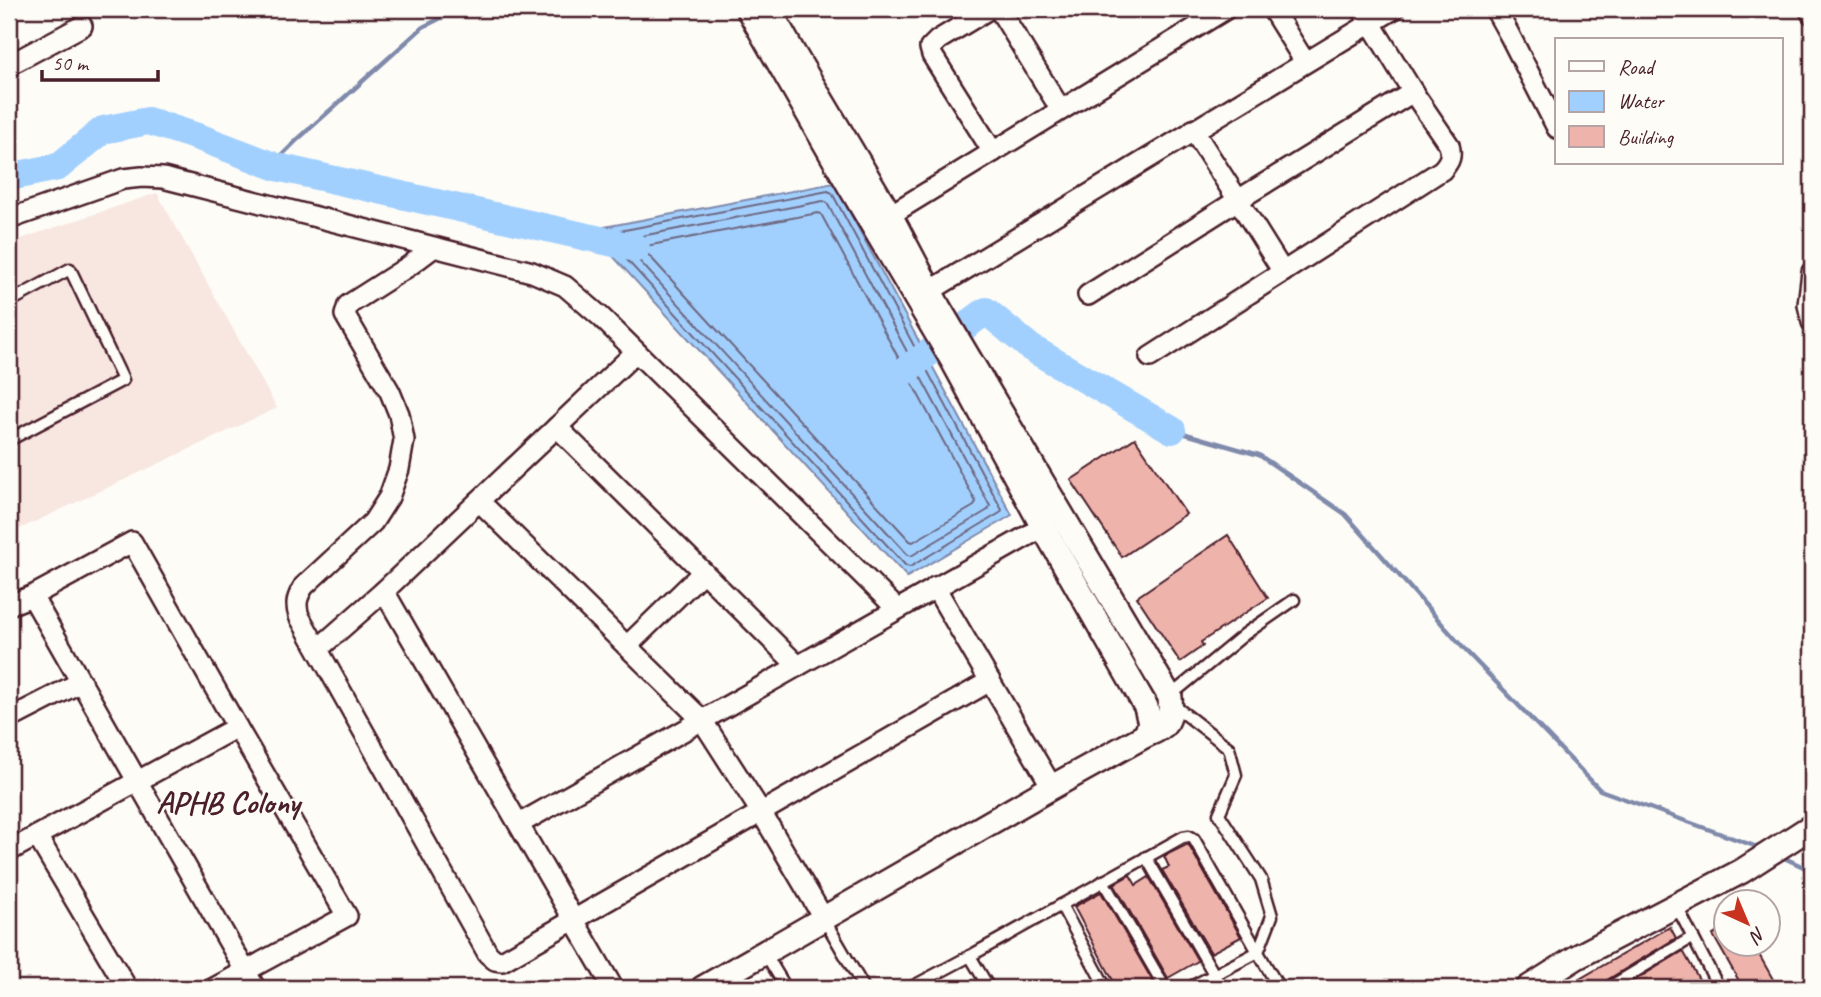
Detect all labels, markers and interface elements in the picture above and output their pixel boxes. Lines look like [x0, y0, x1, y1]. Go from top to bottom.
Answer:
scale bar [42, 38, 158, 82]
legend [1555, 38, 1783, 164]
text: 50 m [52, 50, 90, 76]
text: Road [1618, 54, 1657, 80]
text: Water [1618, 88, 1665, 114]
text: Building [1618, 124, 1675, 150]
district label: APHB Colony [156, 782, 303, 823]
north arrow [1713, 888, 1783, 958]
text: N [1743, 922, 1771, 949]

